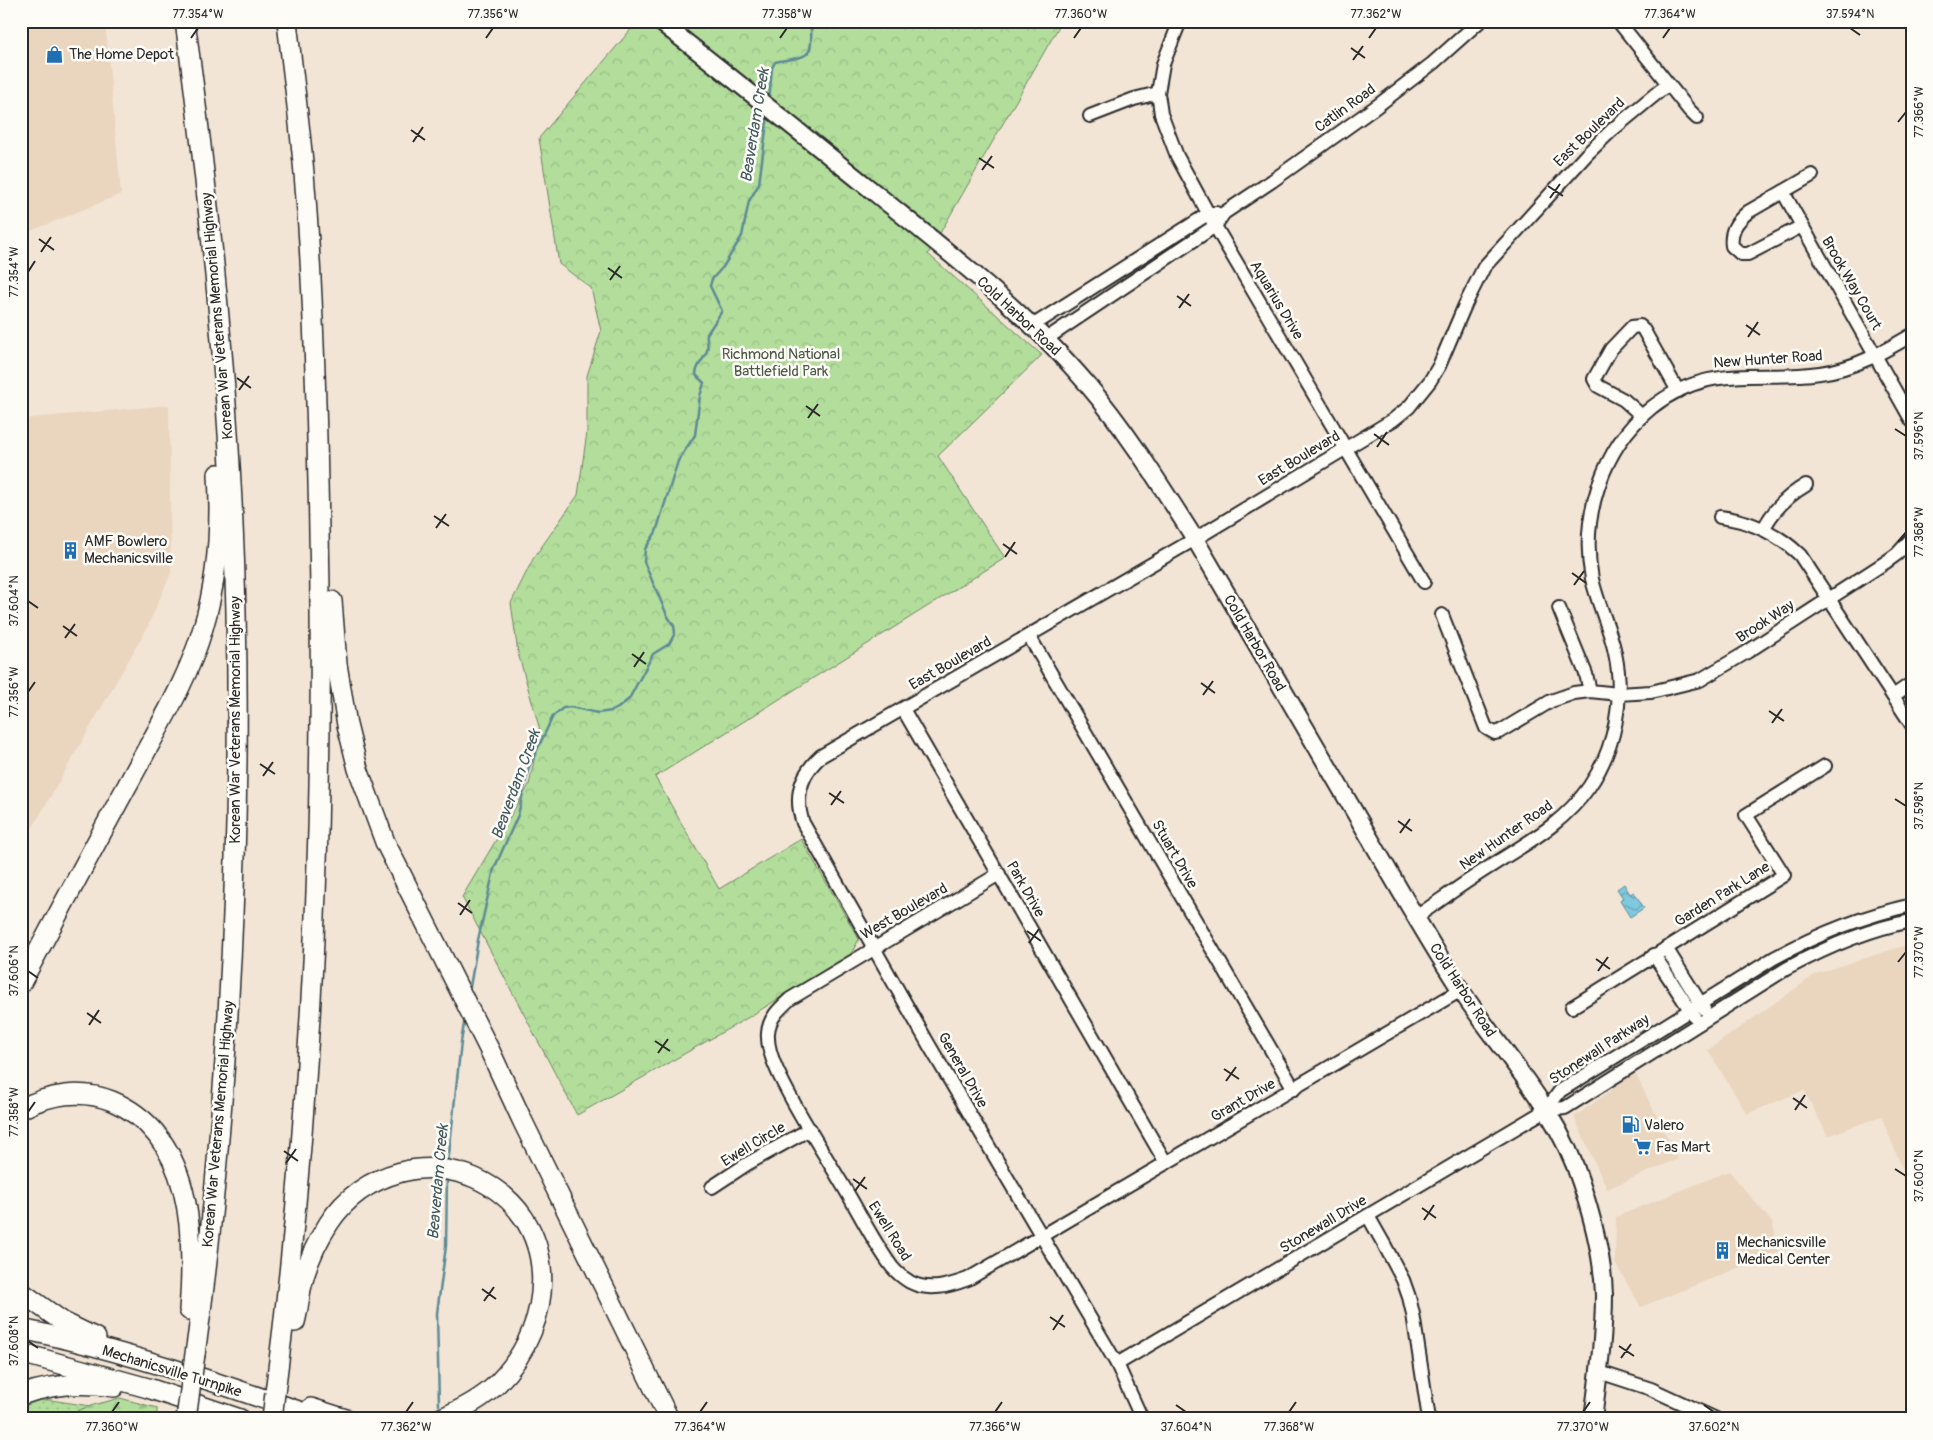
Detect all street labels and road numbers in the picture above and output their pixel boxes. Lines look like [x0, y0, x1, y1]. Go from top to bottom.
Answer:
street label: Catlin Road [1311, 80, 1379, 137]
street label: East Boulevard [1550, 94, 1629, 171]
street label: Korean War Veterans Memorial Highway [197, 191, 238, 440]
street label: Brook Way Court [1817, 233, 1886, 334]
street label: Aquarius Drive [1246, 257, 1308, 344]
street label: Cold Harbor Road [973, 272, 1065, 360]
street label: New Hunter Road [1713, 346, 1823, 373]
street label: East Boulevard [1255, 427, 1344, 490]
street label: Cold Harbor Road [1219, 592, 1290, 695]
street label: Brook Way [1733, 595, 1798, 647]
street label: Korean War Veterans Memorial Highway [226, 596, 245, 844]
street label: East Boulevard [906, 632, 995, 695]
street label: New Hunter Road [1456, 796, 1557, 875]
street label: Stuart Drive [1147, 817, 1202, 892]
street label: Garden Park Lane [1671, 857, 1774, 931]
street label: Park Drive [1002, 858, 1049, 921]
street label: West Boulevard [857, 879, 951, 944]
street label: Cold Harbor Road [1425, 940, 1500, 1041]
street label: Korean War Veterans Memorial Highway [198, 999, 239, 1248]
street label: Stonewall Parkway [1546, 1010, 1654, 1089]
street label: General Drive [933, 1029, 992, 1112]
street label: Grant Drive [1208, 1074, 1279, 1127]
street label: Ewell Circle [718, 1118, 789, 1171]
street label: Stonewall Drive [1276, 1191, 1371, 1258]
street label: Ewell Road [864, 1198, 915, 1265]
street label: Mechanicsville Turnpike [100, 1341, 244, 1402]

